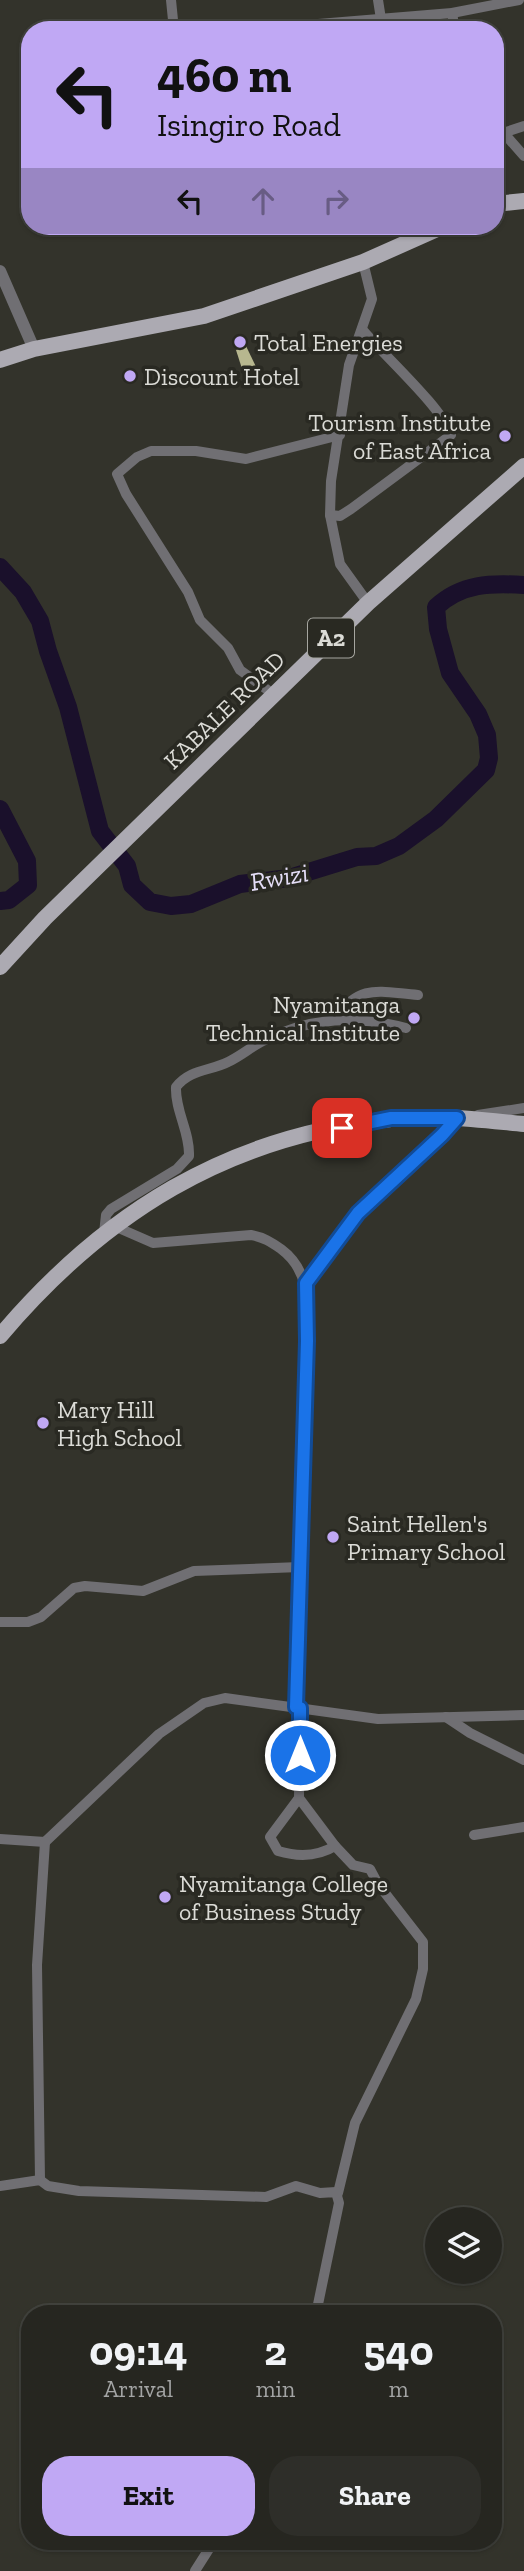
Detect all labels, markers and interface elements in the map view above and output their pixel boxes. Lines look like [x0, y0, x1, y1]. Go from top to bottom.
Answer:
text: 460 m [157, 46, 292, 105]
icon: left [42, 49, 133, 140]
text: Isingiro Road [157, 106, 341, 144]
icon: left [171, 182, 209, 220]
icon: ahead [244, 182, 282, 220]
icon: right [317, 182, 355, 220]
place label: Total Energies [254, 328, 403, 357]
marker: Total Energies [232, 334, 248, 350]
place label: Discount Hotel [144, 362, 300, 391]
marker: Discount Hotel [122, 368, 138, 384]
place label: Tourism Institute of East Africa [308, 408, 491, 465]
marker: Tourism Institute of East Africa [497, 428, 513, 444]
road number: A2 [308, 618, 354, 658]
street label: KABALE ROAD [157, 645, 291, 775]
water label: Rwizi [247, 856, 311, 898]
place label: Nyamitanga Technical Institute [206, 990, 400, 1047]
marker: Nyamitanga Technical Institute [406, 1010, 422, 1026]
pin [312, 1098, 372, 1158]
icon: arrive [323, 1109, 361, 1147]
place label: Mary Hill High School [57, 1395, 182, 1452]
marker: Mary Hill High School [35, 1415, 51, 1431]
place label: Saint Hellen's Primary School [347, 1509, 505, 1566]
marker: Saint Hellen's Primary School [325, 1529, 341, 1545]
position arrow [263, 1718, 337, 1792]
place label: Nyamitanga College of Business Study [179, 1869, 388, 1926]
marker: Nyamitanga College of Business Study [157, 1889, 173, 1905]
map controls [425, 2207, 502, 2284]
button: layers [425, 2207, 502, 2284]
text: 09:14 [89, 2325, 187, 2376]
text: 2 [264, 2325, 287, 2376]
text: 540 [364, 2325, 434, 2376]
text: Arrival [104, 2375, 173, 2403]
text: min [256, 2375, 295, 2403]
text: m [389, 2375, 409, 2403]
button: Exit [42, 2456, 255, 2536]
button: Share [269, 2456, 481, 2536]

